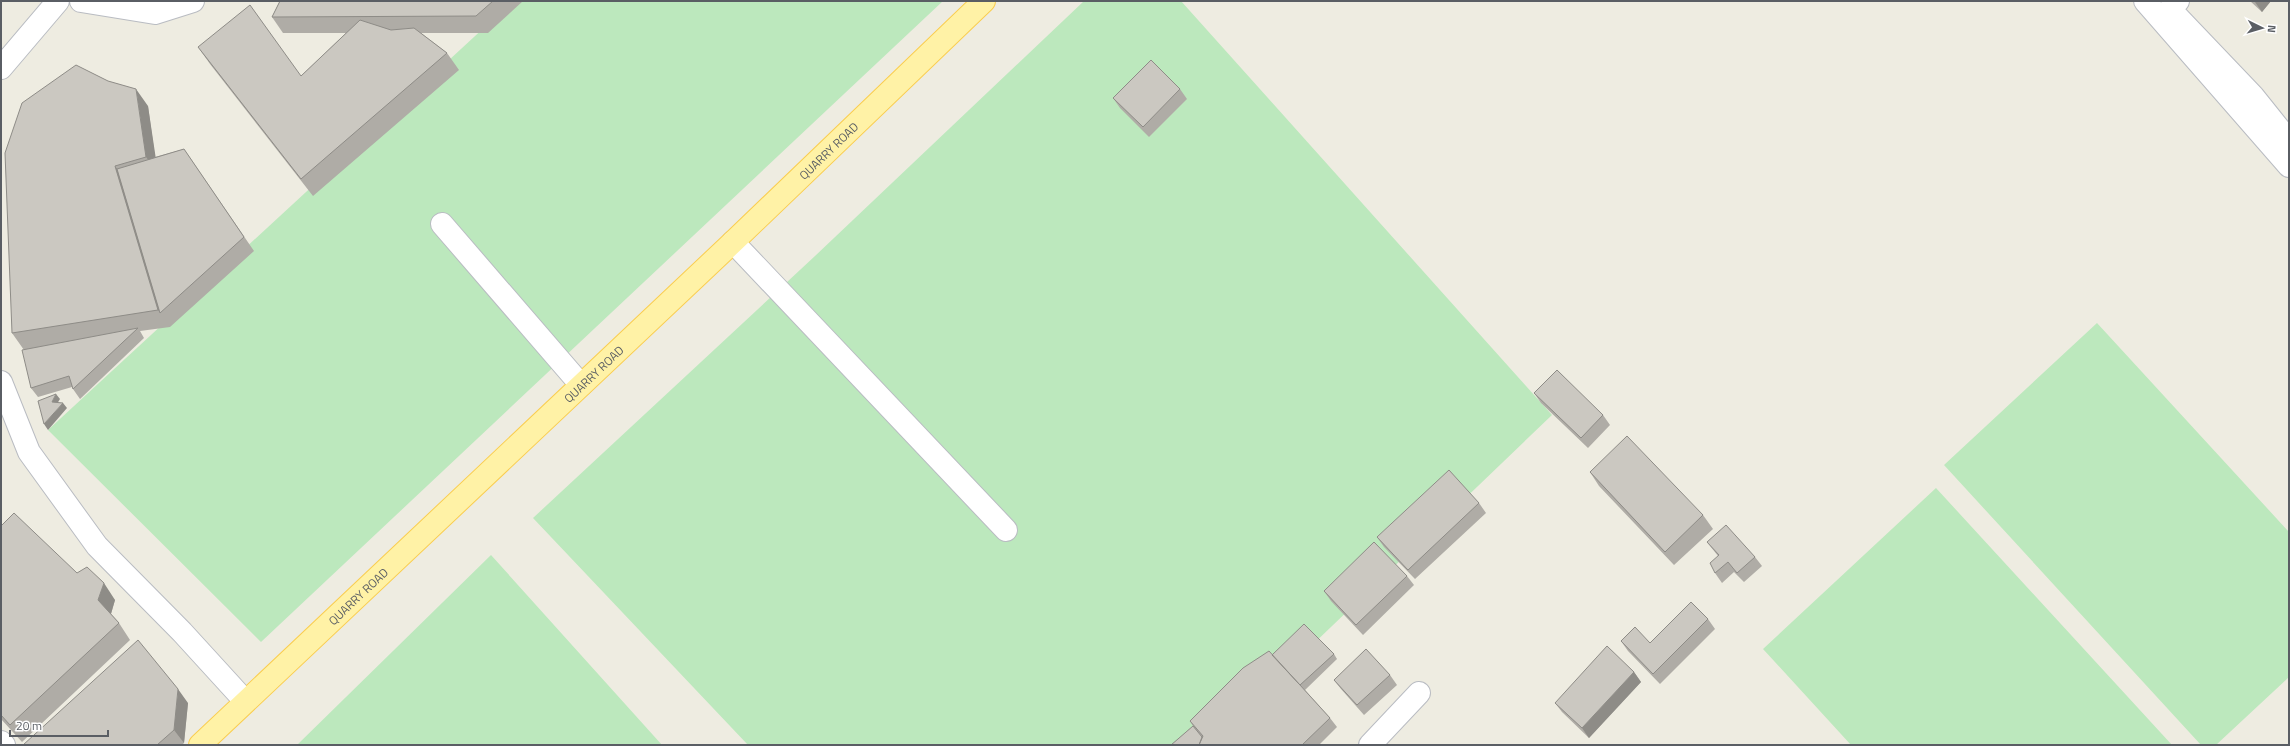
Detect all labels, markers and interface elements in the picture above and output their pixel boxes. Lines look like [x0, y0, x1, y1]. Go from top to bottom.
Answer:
north arrow [2242, 8, 2282, 48]
text: N [2264, 24, 2280, 33]
street label: QUARRY ROAD [794, 117, 863, 184]
street label: QUARRY ROAD [559, 340, 628, 407]
street label: QUARRY ROAD [323, 563, 392, 629]
scale bar [10, 712, 108, 738]
text: 20 m [16, 716, 42, 735]

